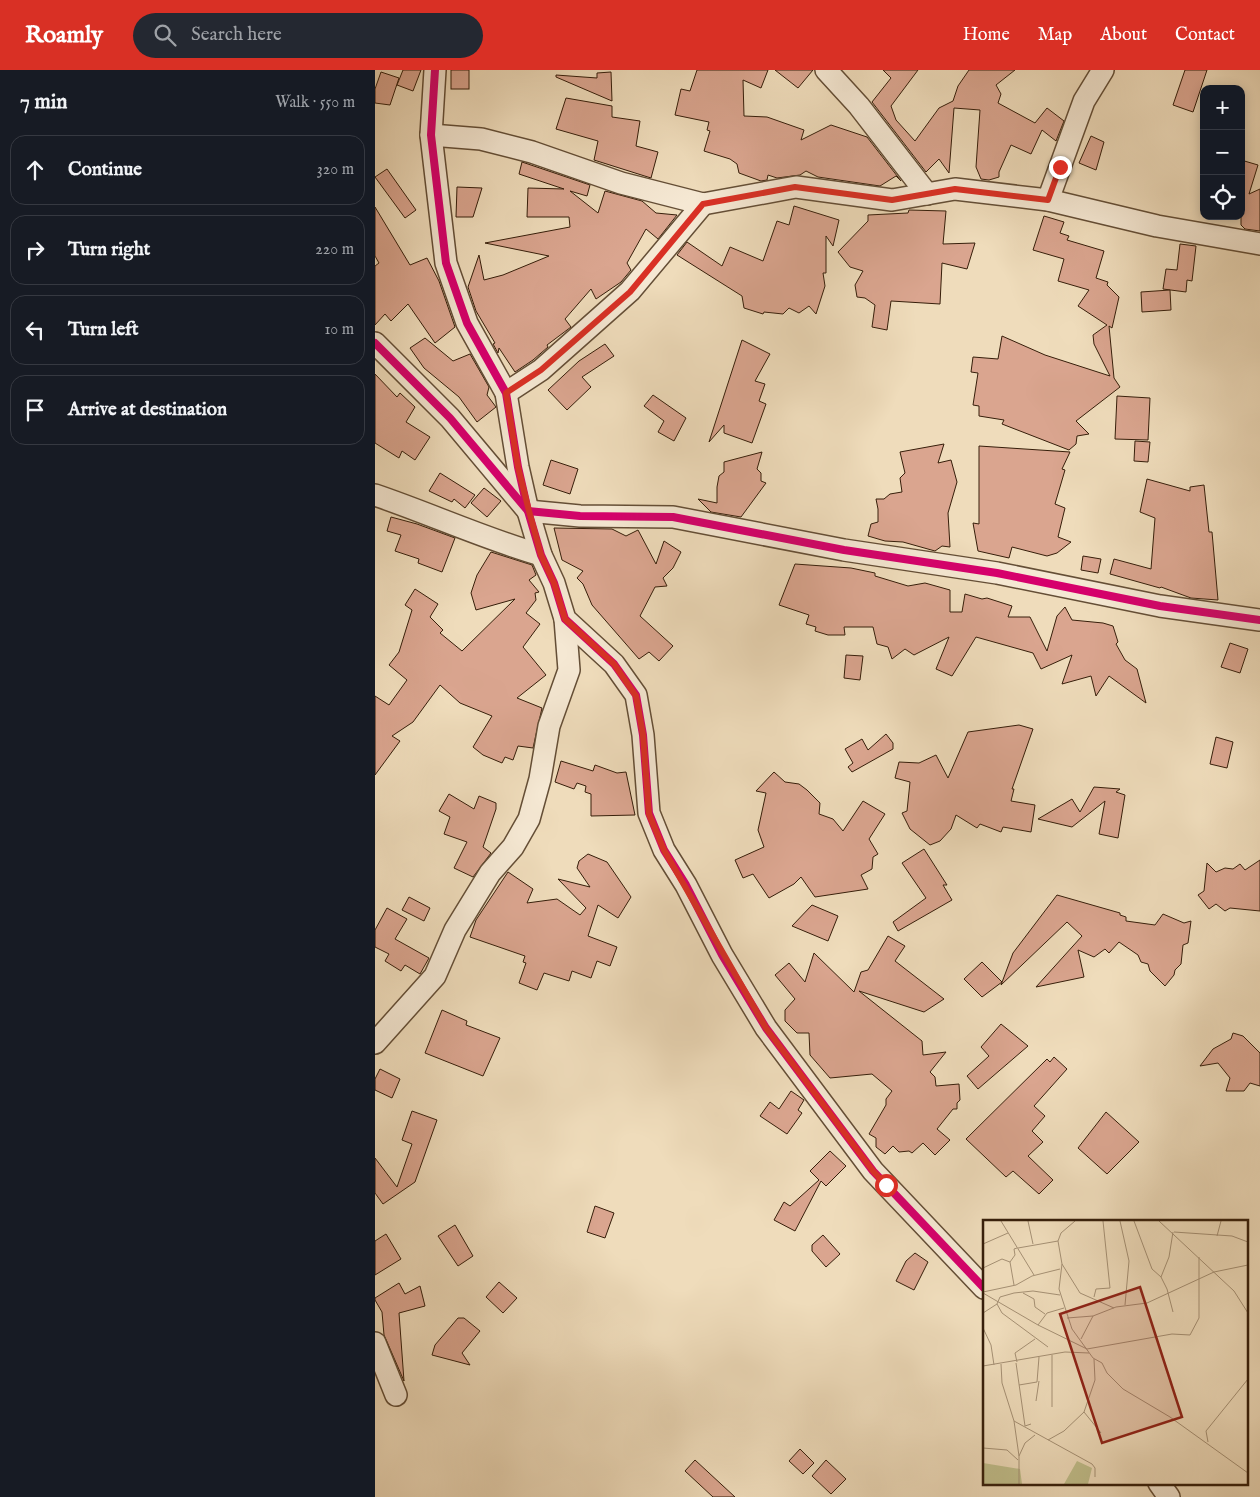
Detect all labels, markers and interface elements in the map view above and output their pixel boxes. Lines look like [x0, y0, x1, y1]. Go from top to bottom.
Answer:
search box [133, 13, 483, 58]
text: Roamly [25, 20, 103, 51]
icon: search [151, 21, 179, 49]
text: Search here [191, 23, 282, 47]
text: Home [963, 24, 1010, 47]
text: Map [1038, 24, 1072, 47]
text: About [1100, 24, 1147, 47]
text: Contact [1175, 24, 1235, 47]
map controls [1200, 85, 1245, 220]
button: + [1200, 85, 1245, 130]
text: 7 min [20, 89, 67, 116]
text: Walk · 550 m [275, 93, 355, 113]
button: − [1200, 130, 1245, 175]
icon: ahead [21, 156, 49, 184]
route end [1049, 156, 1072, 179]
text: Continue [68, 158, 142, 182]
text: 320 m [317, 160, 354, 180]
button: locate [1200, 175, 1245, 220]
icon: right [21, 236, 49, 264]
text: Turn right [68, 238, 150, 262]
text: 220 m [315, 240, 354, 260]
icon: left [21, 316, 49, 344]
text: Turn left [68, 318, 139, 342]
text: 10 m [324, 320, 354, 340]
icon: arrive [21, 396, 49, 424]
text: Arrive at destination [68, 398, 227, 422]
route start [875, 1174, 898, 1197]
inset map [983, 1220, 1247, 1484]

